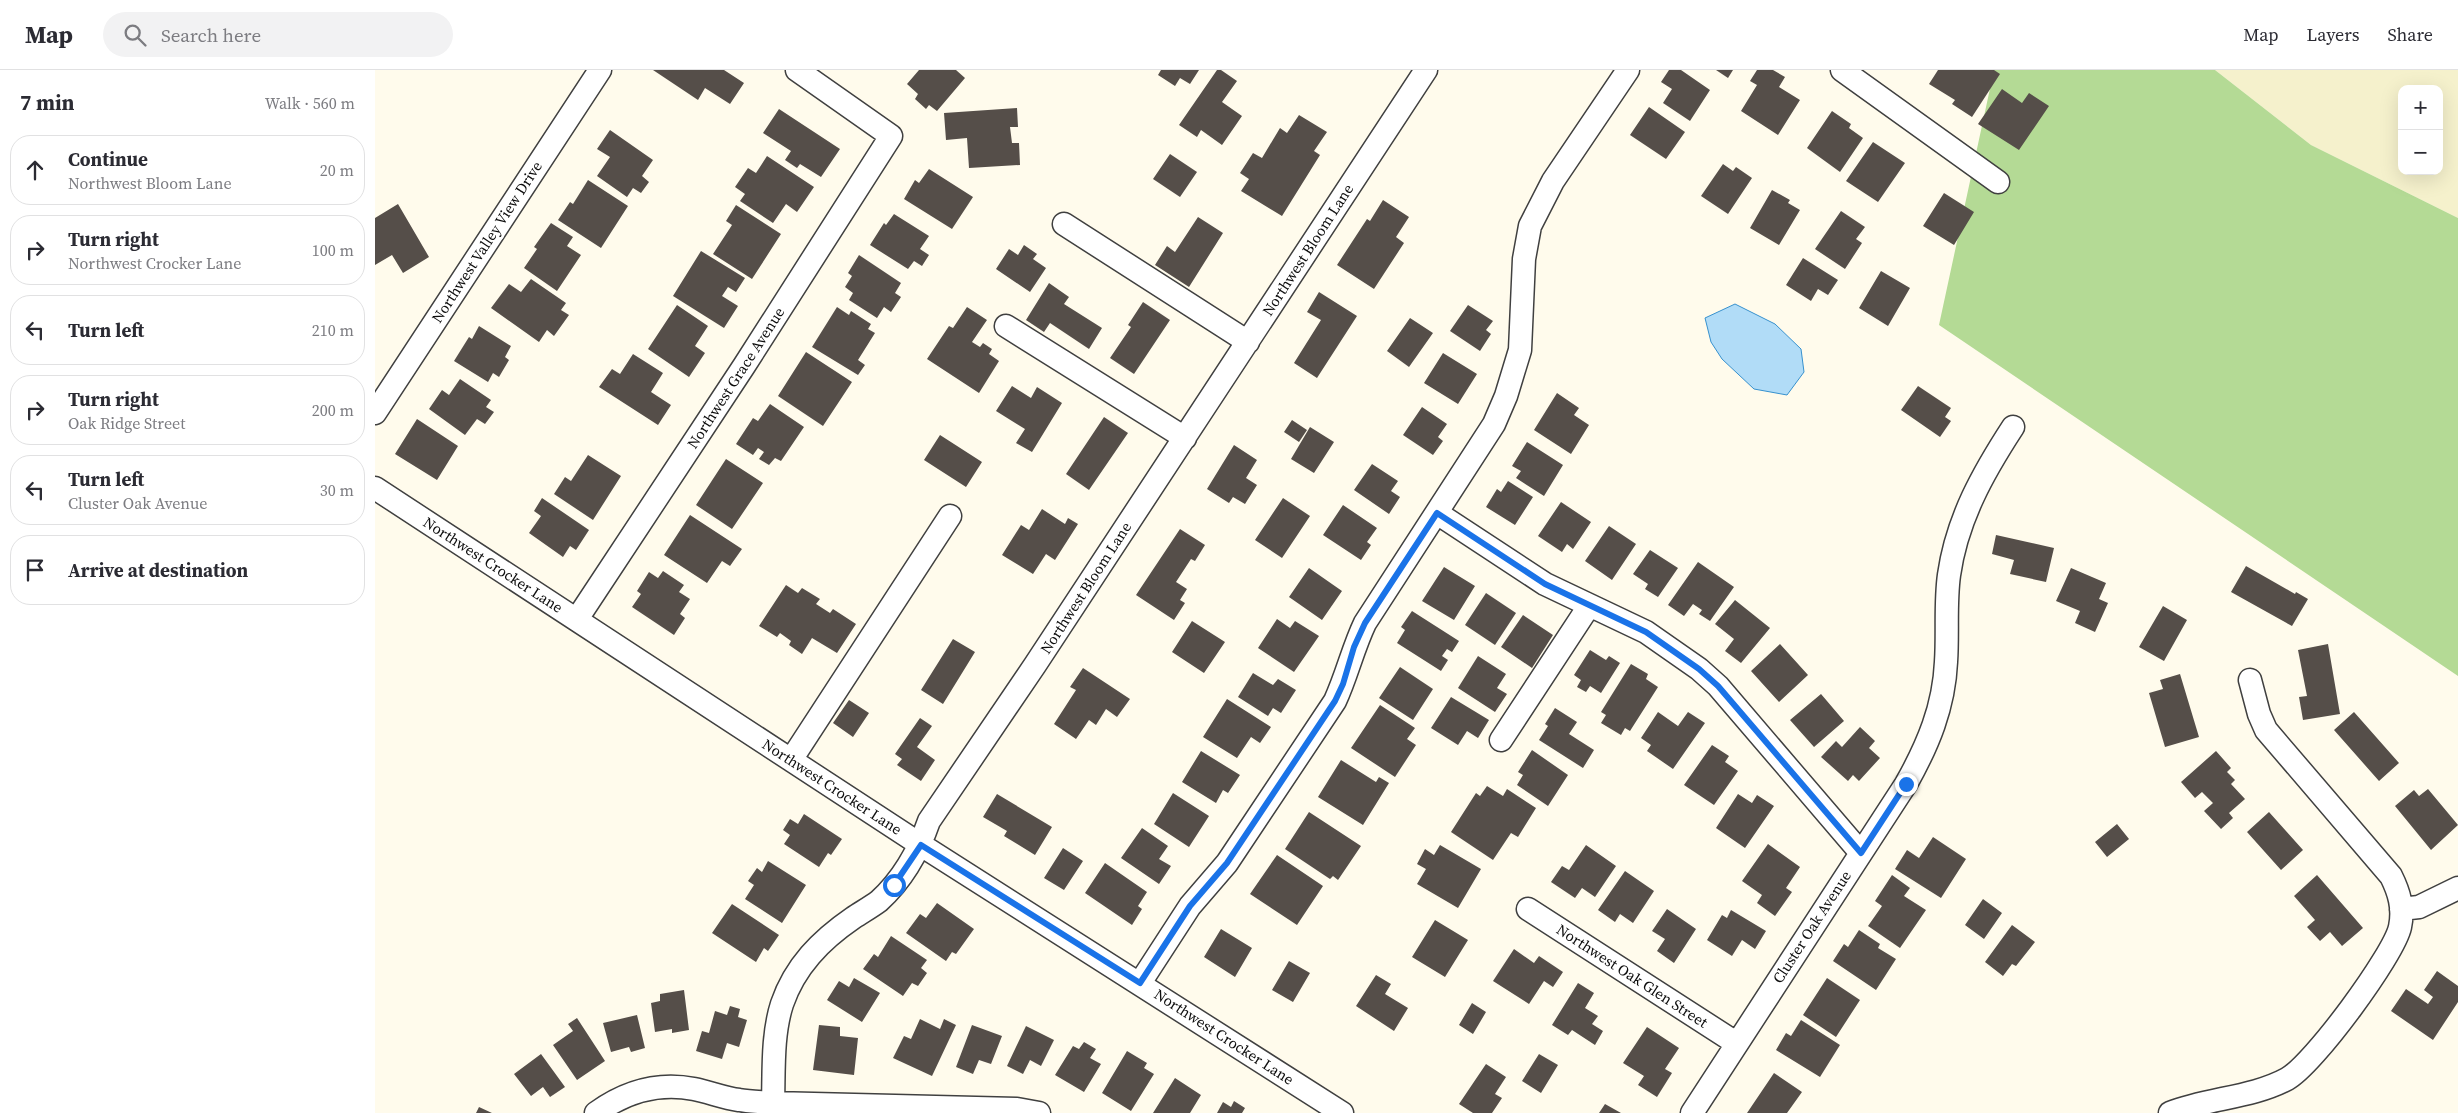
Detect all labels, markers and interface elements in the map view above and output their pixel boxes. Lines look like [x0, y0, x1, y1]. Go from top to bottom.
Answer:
search box [103, 12, 453, 57]
text: Map [25, 18, 73, 51]
icon: search [121, 21, 149, 49]
text: Search here [161, 22, 261, 48]
text: Map [2243, 22, 2278, 47]
text: Layers [2306, 22, 2359, 47]
text: Share [2387, 22, 2433, 47]
map controls [2398, 85, 2443, 175]
button: + [2398, 85, 2443, 130]
text: 7 min [20, 88, 75, 117]
text: Walk · 560 m [265, 92, 355, 114]
button: − [2398, 130, 2443, 175]
text: Continue [68, 146, 148, 172]
icon: ahead [21, 156, 49, 184]
street label: Northwest Valley View Drive [426, 157, 547, 327]
text: 20 m [320, 159, 354, 181]
text: Northwest Bloom Lane [68, 172, 232, 194]
street label: Northwest Bloom Lane [1257, 179, 1358, 320]
text: Turn right [68, 226, 159, 252]
icon: right [21, 236, 49, 264]
text: 100 m [312, 239, 354, 261]
text: Northwest Crocker Lane [68, 252, 241, 274]
street label: Northwest Grace Avenue [682, 303, 789, 452]
icon: left [21, 316, 49, 344]
text: Turn left [68, 317, 144, 343]
text: 210 m [312, 319, 354, 341]
text: Turn right [68, 386, 159, 412]
icon: right [21, 396, 49, 424]
text: 200 m [312, 399, 354, 421]
text: Oak Ridge Street [68, 412, 185, 434]
text: Turn left [68, 466, 144, 492]
icon: left [21, 476, 49, 504]
text: 30 m [320, 479, 354, 501]
text: Cluster Oak Avenue [68, 492, 207, 514]
street label: Northwest Crocker Lane [419, 512, 567, 618]
street label: Northwest Bloom Lane [1035, 517, 1136, 658]
icon: arrive [21, 556, 49, 584]
text: Arrive at destination [68, 557, 248, 583]
street label: Northwest Crocker Lane [758, 734, 906, 840]
route end [1895, 773, 1918, 796]
street label: Cluster Oak Avenue [1767, 866, 1856, 987]
route start [883, 874, 906, 897]
street label: Northwest Oak Glen Street [1553, 919, 1712, 1033]
street label: Northwest Crocker Lane [1150, 984, 1298, 1090]

